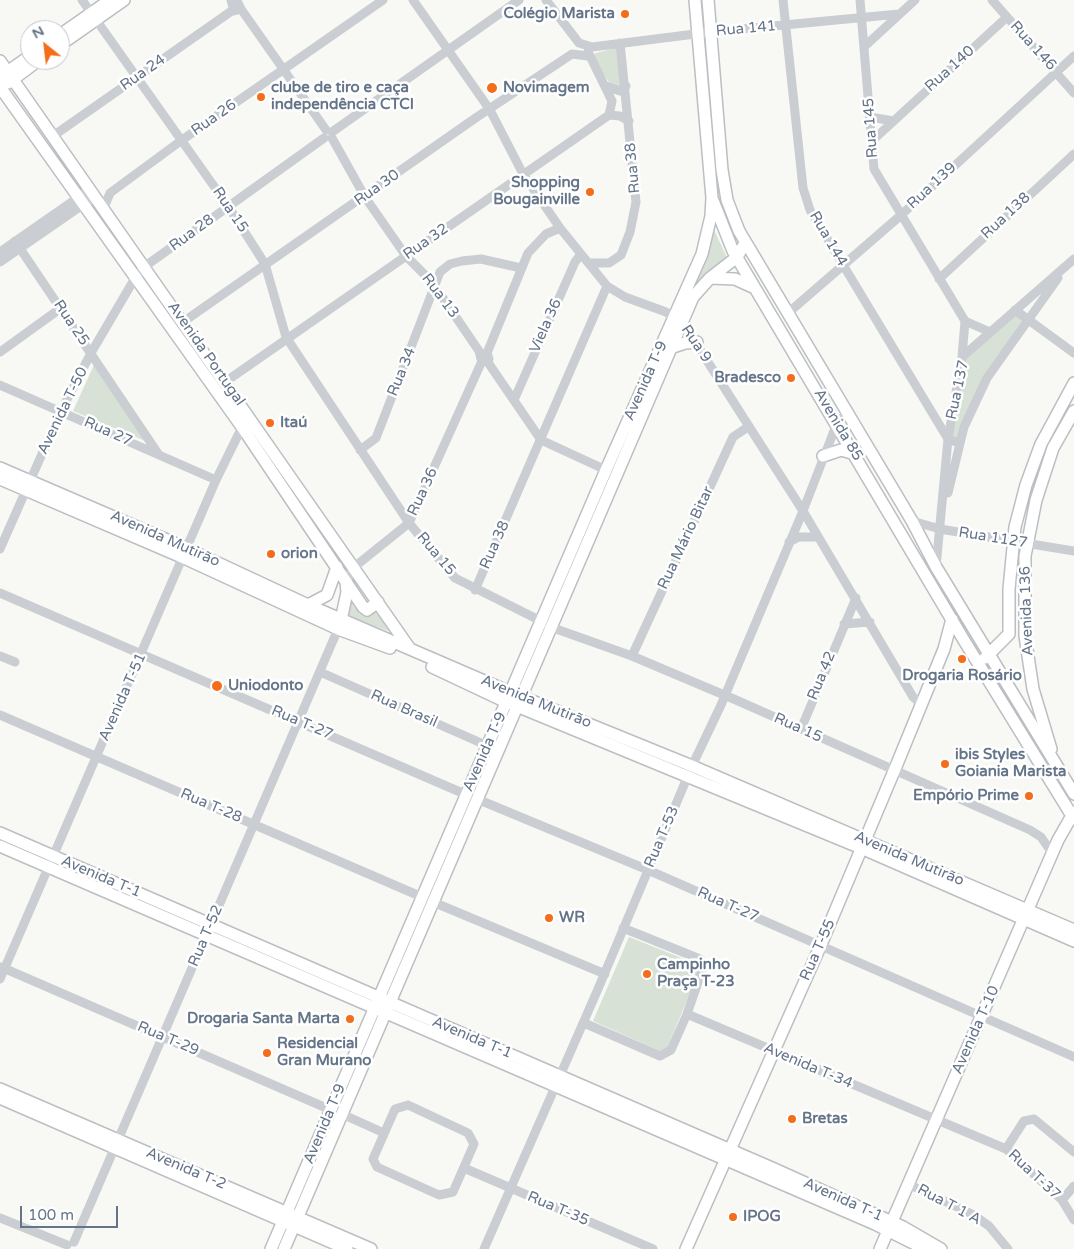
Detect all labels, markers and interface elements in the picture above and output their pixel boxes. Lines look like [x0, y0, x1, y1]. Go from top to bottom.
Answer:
place label: Colégio Marista [504, 5, 615, 23]
marker: Colégio Marista [619, 8, 631, 20]
street label: Rua 141 [715, 17, 777, 41]
street label: Rua 146 [1006, 18, 1060, 74]
north arrow [20, 20, 70, 70]
text: N [29, 22, 47, 42]
street label: Rua 140 [922, 42, 978, 96]
street label: Rua 24 [117, 51, 169, 95]
place label: clube de tiro e caça independência CTCI [271, 79, 414, 114]
place label: Novimagem [503, 79, 589, 97]
marker: Novimagem [485, 81, 499, 95]
marker: clube de tiro e caça independência CTCI [255, 91, 267, 103]
street label: Rua 26 [188, 96, 240, 140]
street label: Rua 145 [860, 97, 882, 159]
street label: Rua 38 [622, 142, 644, 194]
street label: Rua 139 [904, 159, 960, 213]
street label: Rua 30 [351, 166, 403, 210]
place label: Shopping Bougainville [493, 174, 580, 209]
street label: Rua 15 [208, 184, 252, 236]
marker: Shopping Bougainville [584, 186, 596, 198]
street label: Rua 138 [978, 189, 1034, 243]
street label: Rua 144 [805, 208, 851, 270]
street label: Rua 28 [166, 211, 218, 255]
street label: Rua 32 [400, 220, 452, 264]
street label: Rua 13 [417, 270, 463, 322]
street label: Viela 36 [526, 296, 566, 356]
street label: Rua 25 [49, 297, 93, 349]
street label: Avenida Portugal [163, 299, 249, 409]
street label: Rua 9 [677, 322, 715, 366]
street label: Avenida T-9 [620, 338, 672, 424]
street label: Rua 34 [384, 345, 420, 399]
street label: Rua 137 [943, 359, 973, 421]
street label: Avenida T-50 [34, 364, 92, 458]
place label: Bradesco [714, 369, 781, 387]
marker: Bradesco [785, 372, 797, 384]
street label: Avenida 85 [810, 386, 866, 464]
street label: Rua 27 [81, 413, 135, 451]
place label: Itaú [280, 414, 307, 432]
marker: Itaú [264, 417, 276, 429]
street label: Rua 36 [404, 465, 442, 519]
street label: Rua Mário Bitar [654, 484, 718, 592]
street label: Avenida Mutirão [108, 507, 222, 571]
street label: Rua 38 [476, 518, 514, 572]
street label: Rua 1127 [957, 524, 1029, 552]
street label: Rua 15 [413, 529, 459, 579]
place label: orion [281, 545, 318, 563]
marker: orion [265, 548, 277, 560]
street label: Avenida 136 [1016, 566, 1038, 656]
street label: Rua 42 [804, 649, 840, 703]
street label: Avenida T-51 [96, 650, 150, 744]
marker: Drogaria Rosário [956, 653, 968, 665]
place label: Drogaria Rosário [902, 667, 1022, 685]
street label: Avenida Mutirão [478, 672, 594, 732]
place label: Uniodonto [228, 677, 303, 695]
marker: Uniodonto [210, 679, 224, 693]
street label: Rua Brasil [368, 686, 440, 732]
street label: Rua T-27 [268, 702, 336, 744]
street label: Avenida T-9 [459, 709, 511, 795]
street label: Rua 15 [771, 709, 825, 747]
place label: ibis Styles Goiania Marista [955, 746, 1067, 781]
marker: ibis Styles Goiania Marista [939, 758, 951, 770]
street label: Rua T-28 [177, 785, 245, 827]
place label: Empório Prime [913, 787, 1019, 805]
marker: Empório Prime [1023, 790, 1035, 802]
street label: Rua T-53 [641, 803, 683, 871]
street label: Avenida Mutirão [851, 828, 967, 890]
street label: Avenida T-1 [58, 852, 144, 902]
street label: Rua T-27 [695, 884, 761, 926]
street label: Rua T-52 [185, 902, 227, 970]
place label: WR [559, 909, 585, 927]
marker: WR [543, 912, 555, 924]
street label: Rua T-55 [797, 917, 839, 983]
place label: Campinho Praça T-23 [657, 956, 735, 991]
marker: Campinho Praça T-23 [641, 968, 653, 980]
street label: Avenida T-10 [949, 983, 1003, 1077]
place label: Drogaria Santa Marta [187, 1010, 340, 1028]
marker: Drogaria Santa Marta [344, 1013, 356, 1025]
street label: Avenida T-1 [429, 1013, 515, 1063]
street label: Rua T-29 [134, 1018, 202, 1060]
place label: Residencial Gran Murano [277, 1035, 371, 1070]
street label: Avenida T-34 [761, 1039, 855, 1093]
marker: Residencial Gran Murano [261, 1047, 273, 1059]
street label: Avenida T-9 [300, 1081, 350, 1167]
place label: Bretas [802, 1110, 848, 1128]
marker: Bretas [786, 1113, 798, 1125]
street label: Avenida T-2 [143, 1144, 229, 1194]
street label: Rua T-37 [1004, 1146, 1064, 1204]
street label: Avenida T-1 [800, 1174, 886, 1226]
street label: Rua T 1 A [914, 1181, 984, 1229]
street label: Rua T-35 [524, 1188, 592, 1230]
scale bar [22, 1196, 120, 1228]
text: 100 m [28, 1206, 74, 1224]
place label: IPOG [743, 1208, 781, 1226]
marker: IPOG [727, 1211, 739, 1223]

